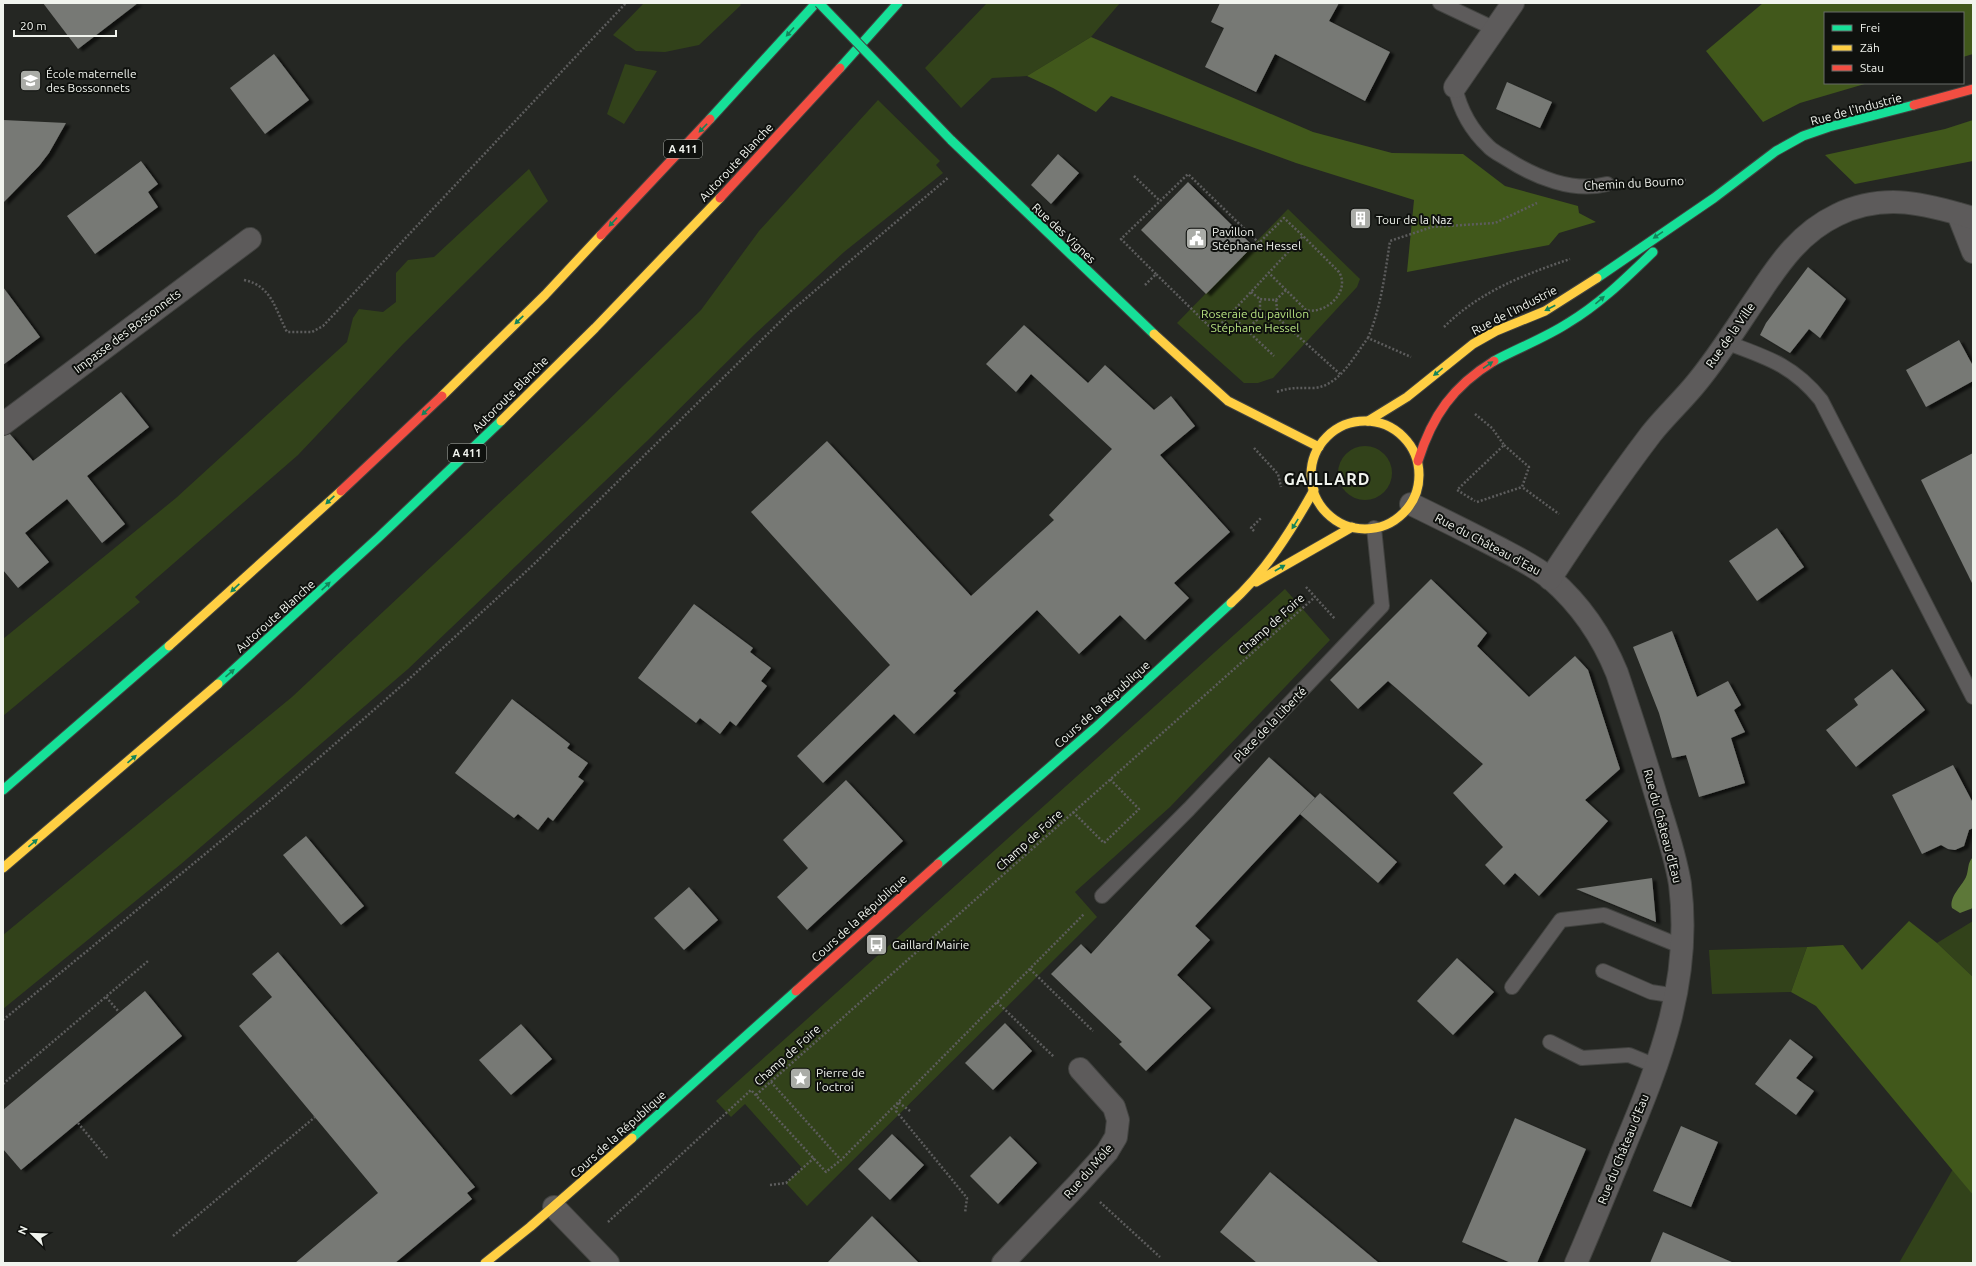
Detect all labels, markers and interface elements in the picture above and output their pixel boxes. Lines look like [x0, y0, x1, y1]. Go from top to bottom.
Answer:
scale bar [14, 12, 116, 38]
legend [1824, 12, 1964, 84]
text: 20 m [20, 19, 47, 32]
text: Frei [1860, 21, 1880, 34]
one-way arrow [786, 27, 795, 37]
text: Zäh [1860, 41, 1880, 54]
text: Stau [1860, 61, 1884, 74]
school or university icon: École maternelle des Bossonnets [18, 67, 44, 93]
place label: École maternelle des Bossonnets [46, 67, 137, 94]
street label: Rue de l'Industrie [1809, 91, 1903, 127]
street label: Autoroute Blanche [697, 120, 775, 204]
one-way arrow [698, 123, 707, 133]
road number: A 411 [664, 140, 702, 158]
street label: Chemin du Bourno [1584, 174, 1684, 192]
street label: Rue des Vignes [1030, 200, 1098, 266]
building icon: Tour de la Naz [1347, 206, 1373, 232]
place label: Tour de la Naz [1376, 213, 1452, 226]
one-way arrow [608, 217, 618, 227]
public building icon: Pavillon Stéphane Hessel [1184, 225, 1210, 251]
place label: Pavillon Stéphane Hessel [1212, 225, 1301, 252]
one-way arrow [1652, 232, 1664, 239]
street label: Rue de l'Industrie [1469, 283, 1559, 337]
street label: Impasse des Bossonnets [71, 287, 183, 375]
one-way arrow [1595, 296, 1605, 305]
street label: Rue de la Ville [1703, 300, 1757, 370]
one-way arrow [1544, 305, 1556, 311]
park label: Roseraie du pavillon Stéphane Hessel [1201, 307, 1309, 334]
one-way arrow [514, 315, 524, 325]
street label: Autoroute Blanche [469, 353, 551, 435]
one-way arrow [1483, 361, 1493, 369]
one-way arrow [1433, 368, 1444, 376]
one-way arrow [421, 406, 430, 415]
road number: A 411 [448, 444, 486, 462]
district label: GAILLARD [1284, 470, 1370, 488]
one-way arrow [325, 495, 336, 504]
street label: Rue du Château d'Eau [1433, 511, 1543, 577]
one-way arrow [1291, 519, 1299, 529]
one-way arrow [1274, 565, 1286, 572]
street label: Autoroute Blanche [233, 577, 317, 655]
one-way arrow [322, 582, 331, 591]
one-way arrow [230, 584, 240, 593]
street label: Champ de Foire [1235, 591, 1307, 657]
street label: Cours de la République [1052, 658, 1152, 750]
one-way arrow [225, 669, 235, 678]
street label: Place de la Liberté [1231, 684, 1309, 764]
one-way arrow [127, 754, 137, 763]
street label: Rue du Château d'Eau [1642, 768, 1684, 884]
street label: Champ de Foire [993, 807, 1065, 873]
one-way arrow [28, 839, 38, 848]
street label: Cours de la République [809, 872, 909, 964]
bus stop icon: Gaillard Mairie [864, 931, 890, 957]
place label: Gaillard Mairie [892, 938, 969, 951]
street label: Champ de Foire [751, 1022, 823, 1088]
place icon: Pierre de l’octroi [787, 1066, 813, 1092]
place label: Pierre de l’octroi [816, 1066, 865, 1093]
street label: Cours de la République [568, 1088, 668, 1180]
street label: Rue du Château d'Eau [1595, 1092, 1651, 1206]
street label: Rue du Môle [1061, 1141, 1115, 1201]
north arrow [12, 1214, 52, 1254]
text: N [16, 1224, 30, 1236]

